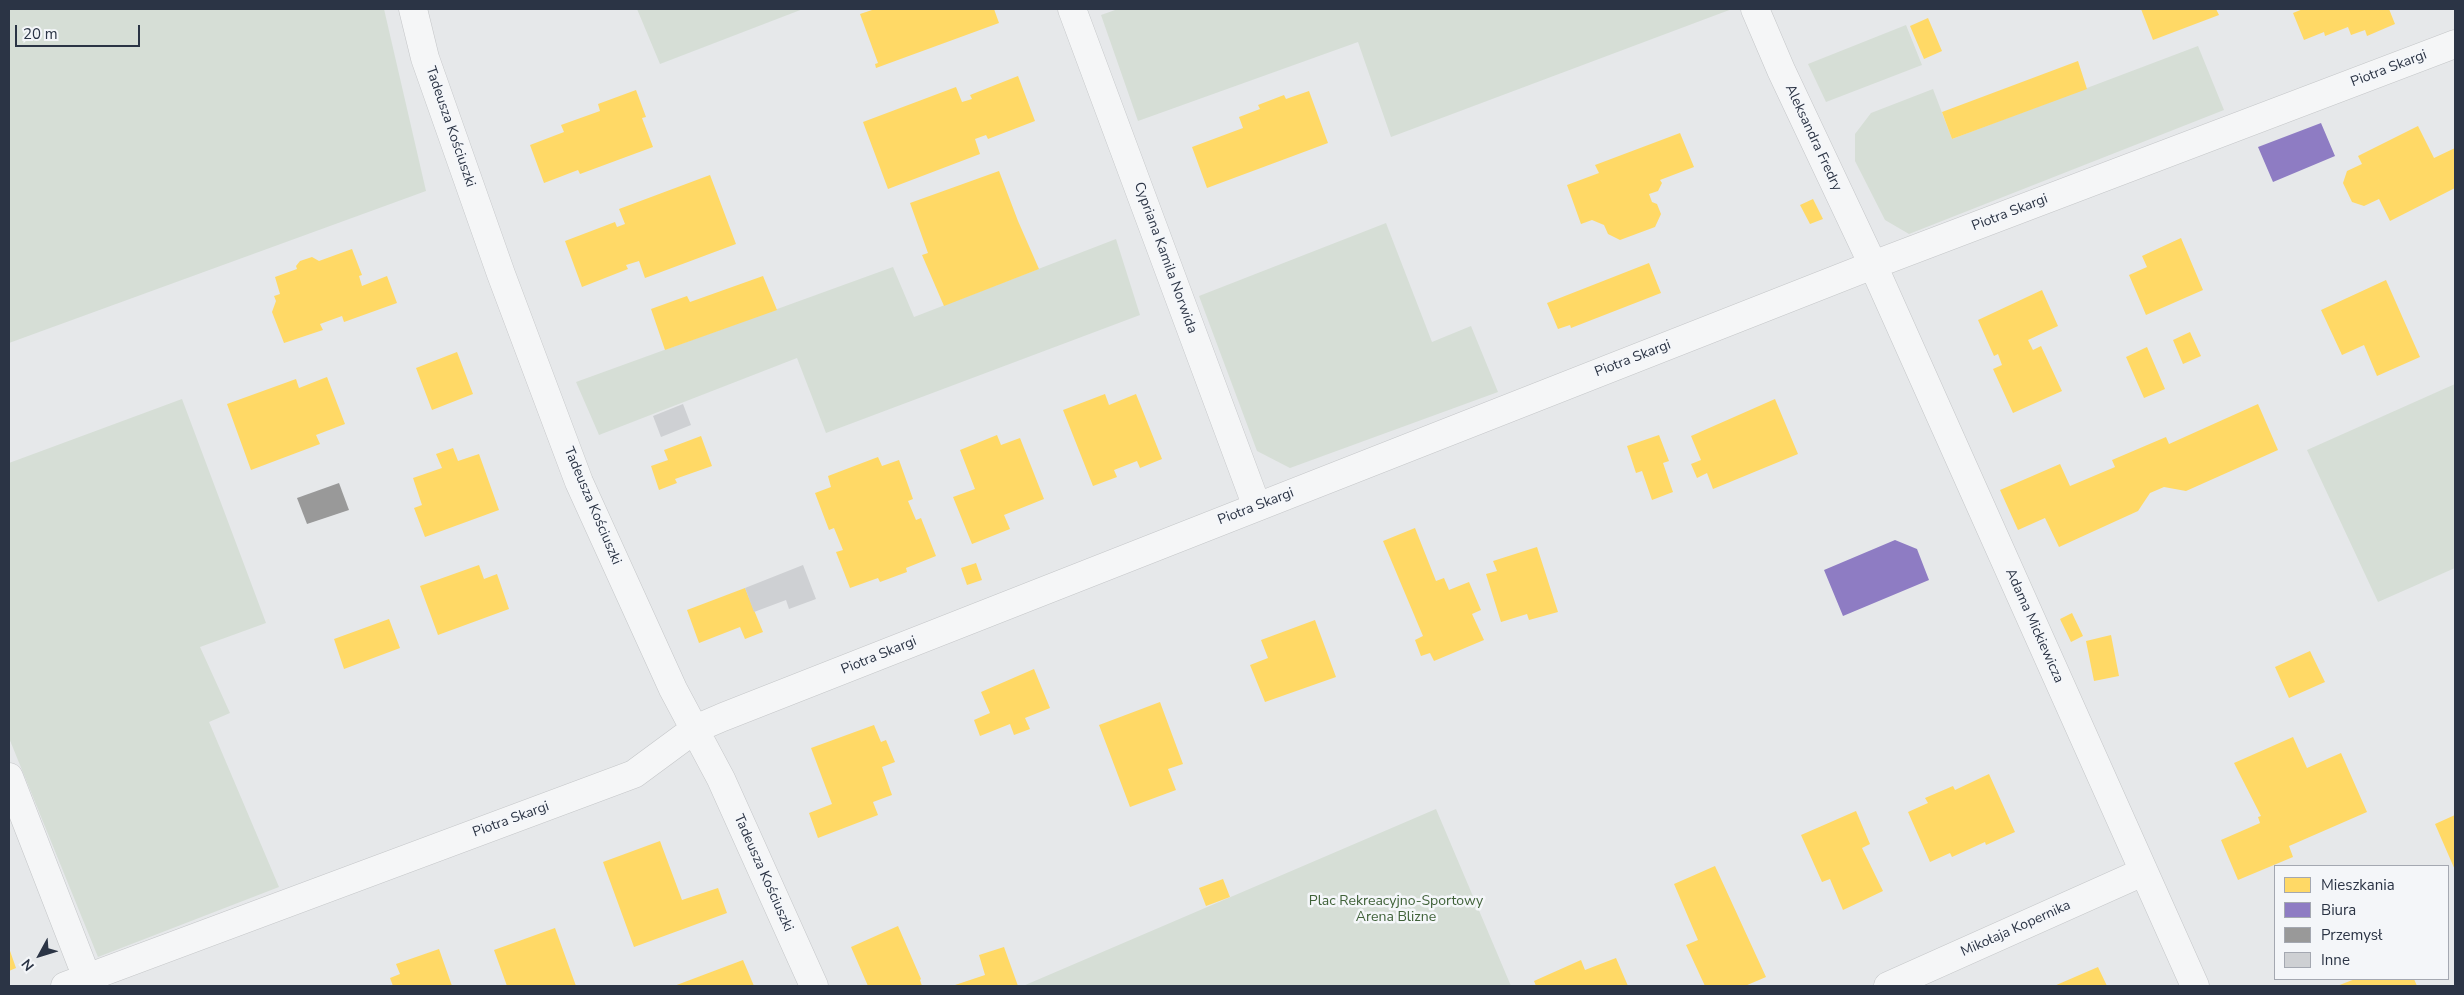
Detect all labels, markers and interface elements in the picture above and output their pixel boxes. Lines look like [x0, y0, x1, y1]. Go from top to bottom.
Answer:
scale bar [18, 15, 142, 47]
text: 20 m [23, 24, 58, 44]
street label: Piotra Skargi [2349, 47, 2429, 91]
street label: Tadeusza Kościuszki [421, 64, 479, 190]
street label: Aleksandra Fredry [1781, 82, 1845, 194]
street label: Cypriana Kamila Norwida [1130, 180, 1200, 336]
street label: Piotra Skargi [1970, 191, 2050, 235]
street label: Piotra Skargi [1593, 337, 1673, 381]
street label: Tadeusza Kościuszki [560, 445, 624, 567]
street label: Piotra Skargi [1216, 485, 1296, 529]
street label: Adama Mickiewicza [2001, 566, 2067, 686]
street label: Piotra Skargi [839, 633, 919, 679]
street label: Piotra Skargi [471, 798, 551, 842]
street label: Tadeusza Kościuszki [730, 812, 796, 934]
legend [2274, 865, 2449, 980]
text: Mieszkania [2321, 875, 2395, 895]
park label: Plac Rekreacyjno-Sportowy Arena Blizne [1309, 894, 1483, 926]
street label: Mikołaja Kopernika [1959, 897, 2073, 961]
text: Biura [2321, 900, 2356, 920]
text: Przemysł [2321, 925, 2383, 945]
north arrow [15, 930, 65, 980]
text: Inne [2321, 950, 2350, 970]
text: N [17, 955, 39, 975]

